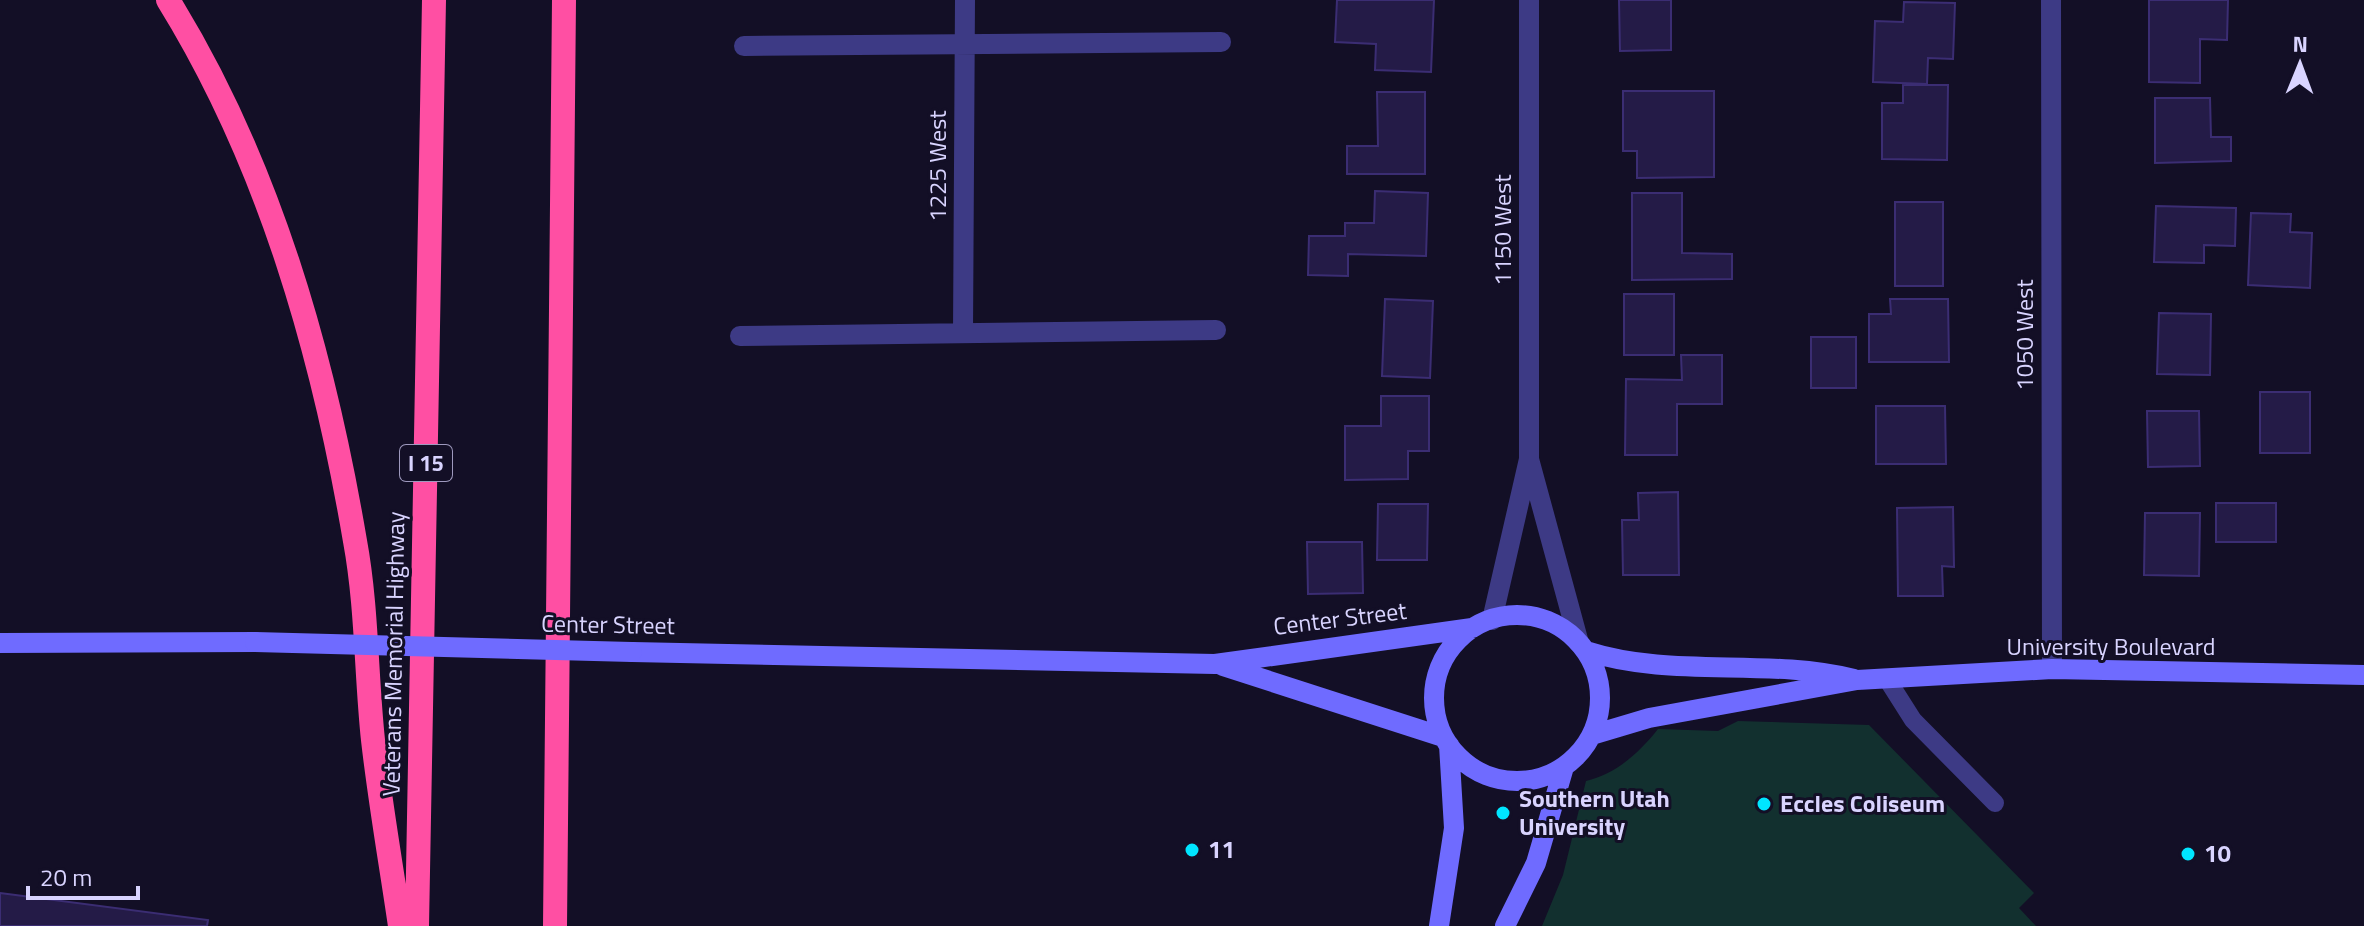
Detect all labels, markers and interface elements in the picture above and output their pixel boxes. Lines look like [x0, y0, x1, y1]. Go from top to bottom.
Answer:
north arrow [2260, 24, 2340, 104]
text: N [2292, 27, 2308, 61]
street label: 1225 West [919, 110, 955, 222]
street label: 1150 West [1484, 174, 1520, 286]
street label: 1050 West [2006, 279, 2042, 391]
road number: I 15 [400, 445, 452, 481]
street label: Veterans Memorial Highway [373, 511, 413, 797]
street label: Center Street [1271, 592, 1409, 644]
street label: Center Street [541, 605, 676, 643]
street label: University Boulevard [2007, 628, 2215, 664]
place label: Southern Utah University [1519, 780, 1670, 844]
place label: Eccles Coliseum [1780, 785, 1945, 821]
marker: Eccles Coliseum [1755, 795, 1773, 813]
marker: Southern Utah University [1494, 804, 1512, 822]
place label: 11 [1208, 831, 1235, 867]
place label: 10 [2204, 835, 2231, 871]
marker: 11 [1183, 841, 1201, 859]
marker: 10 [2179, 845, 2197, 863]
scale bar [28, 850, 138, 900]
text: 20 m [40, 859, 92, 895]

